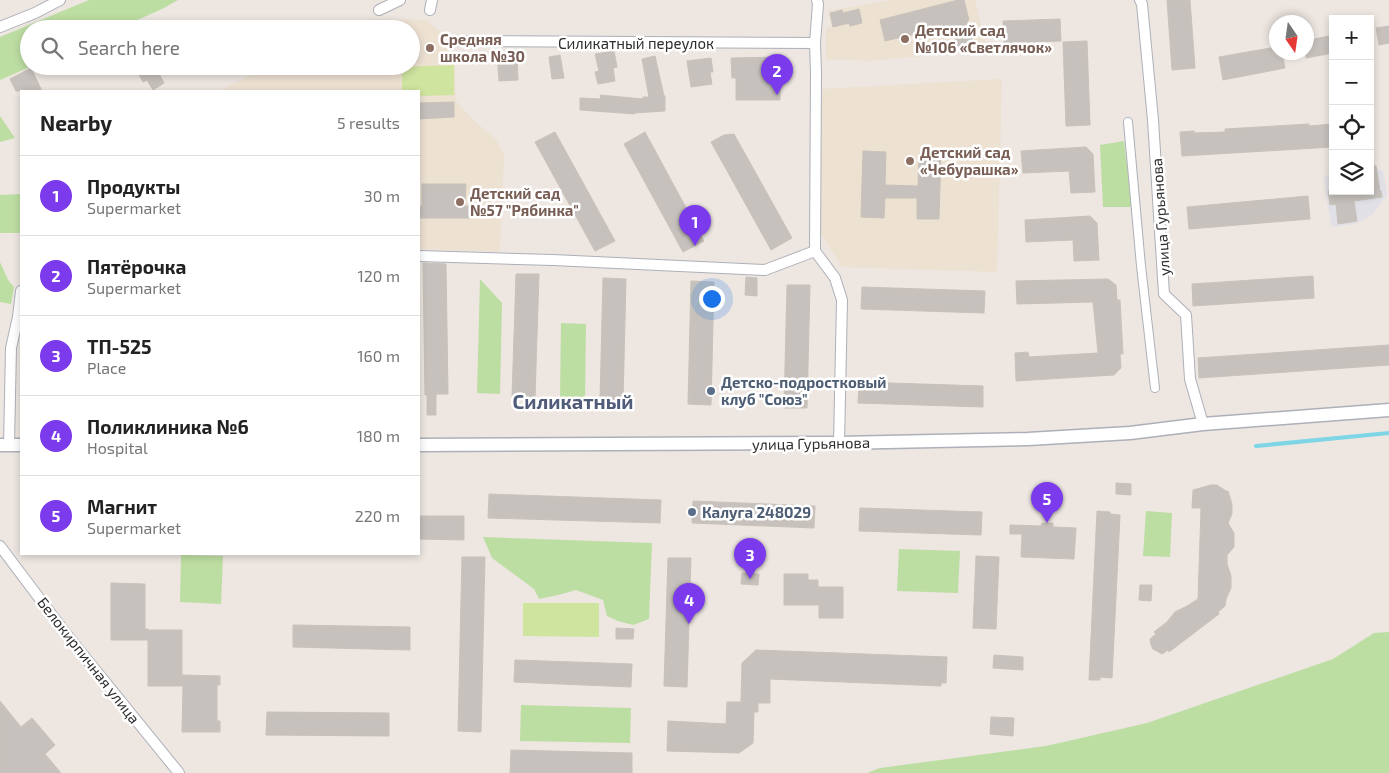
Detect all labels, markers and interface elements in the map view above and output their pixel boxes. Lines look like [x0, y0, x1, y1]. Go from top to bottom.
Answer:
north arrow [1269, 15, 1314, 60]
map controls [1329, 15, 1374, 195]
button: + [1329, 15, 1374, 60]
search box [20, 20, 420, 75]
place label: Детский сад №106 «Светлячок» [915, 21, 1052, 56]
place label: Средняя школа №30 [440, 30, 525, 65]
marker: Детский сад №106 «Светлячок» [899, 33, 911, 45]
icon: search [38, 34, 66, 62]
street label: Силикатный переулок [558, 34, 714, 53]
text: Search here [78, 36, 180, 59]
marker: Средняя школа №30 [424, 42, 436, 54]
pin: 2 [761, 54, 793, 95]
button: − [1329, 60, 1374, 105]
button: locate [1329, 105, 1374, 150]
text: Nearby [40, 110, 112, 135]
text: 5 results [337, 113, 400, 132]
place label: Детский сад «Чебурашка» [920, 143, 1019, 178]
button: layers [1329, 150, 1374, 195]
marker: Детский сад «Чебурашка» [904, 155, 916, 167]
street label: улица Гурьянова [1147, 157, 1174, 277]
text: Продукты [87, 175, 180, 198]
place label: Детский сад №57 "Рябинка" [470, 184, 579, 219]
text: 1 [53, 186, 59, 205]
text: 30 m [364, 186, 400, 205]
marker: Детский сад №57 "Рябинка" [454, 196, 466, 208]
text: Supermarket [87, 198, 181, 217]
pin: 1 [679, 205, 711, 246]
text: Пятёрочка [87, 255, 186, 278]
text: 2 [51, 266, 61, 285]
text: 120 m [357, 266, 400, 285]
text: Supermarket [87, 278, 181, 297]
your location [699, 286, 725, 312]
text: ТП-525 [87, 335, 152, 358]
text: 3 [51, 346, 61, 365]
text: 160 m [357, 346, 400, 365]
text: Place [87, 358, 126, 377]
place label: Детско-подростковый клуб "Союз" [721, 373, 886, 408]
marker: Детско-подростковый клуб "Союз" [705, 385, 717, 397]
district label: Силикатный [513, 389, 633, 413]
text: Поликлиника №6 [87, 415, 249, 438]
text: 4 [51, 426, 61, 445]
text: 180 m [357, 426, 400, 445]
street label: улица Гурьянова [752, 433, 870, 454]
text: Hospital [87, 438, 148, 457]
pin: 5 [1031, 482, 1063, 523]
text: Магнит [87, 495, 157, 518]
place label: Калуга 248029 [702, 503, 811, 521]
text: 5 [52, 506, 60, 525]
text: 220 m [355, 506, 400, 525]
marker: Калуга 248029 [686, 506, 698, 518]
text: Supermarket [87, 518, 181, 537]
pin: 3 [734, 538, 766, 579]
pin: 4 [673, 583, 705, 624]
street label: Белокирпичная улица [33, 593, 144, 727]

